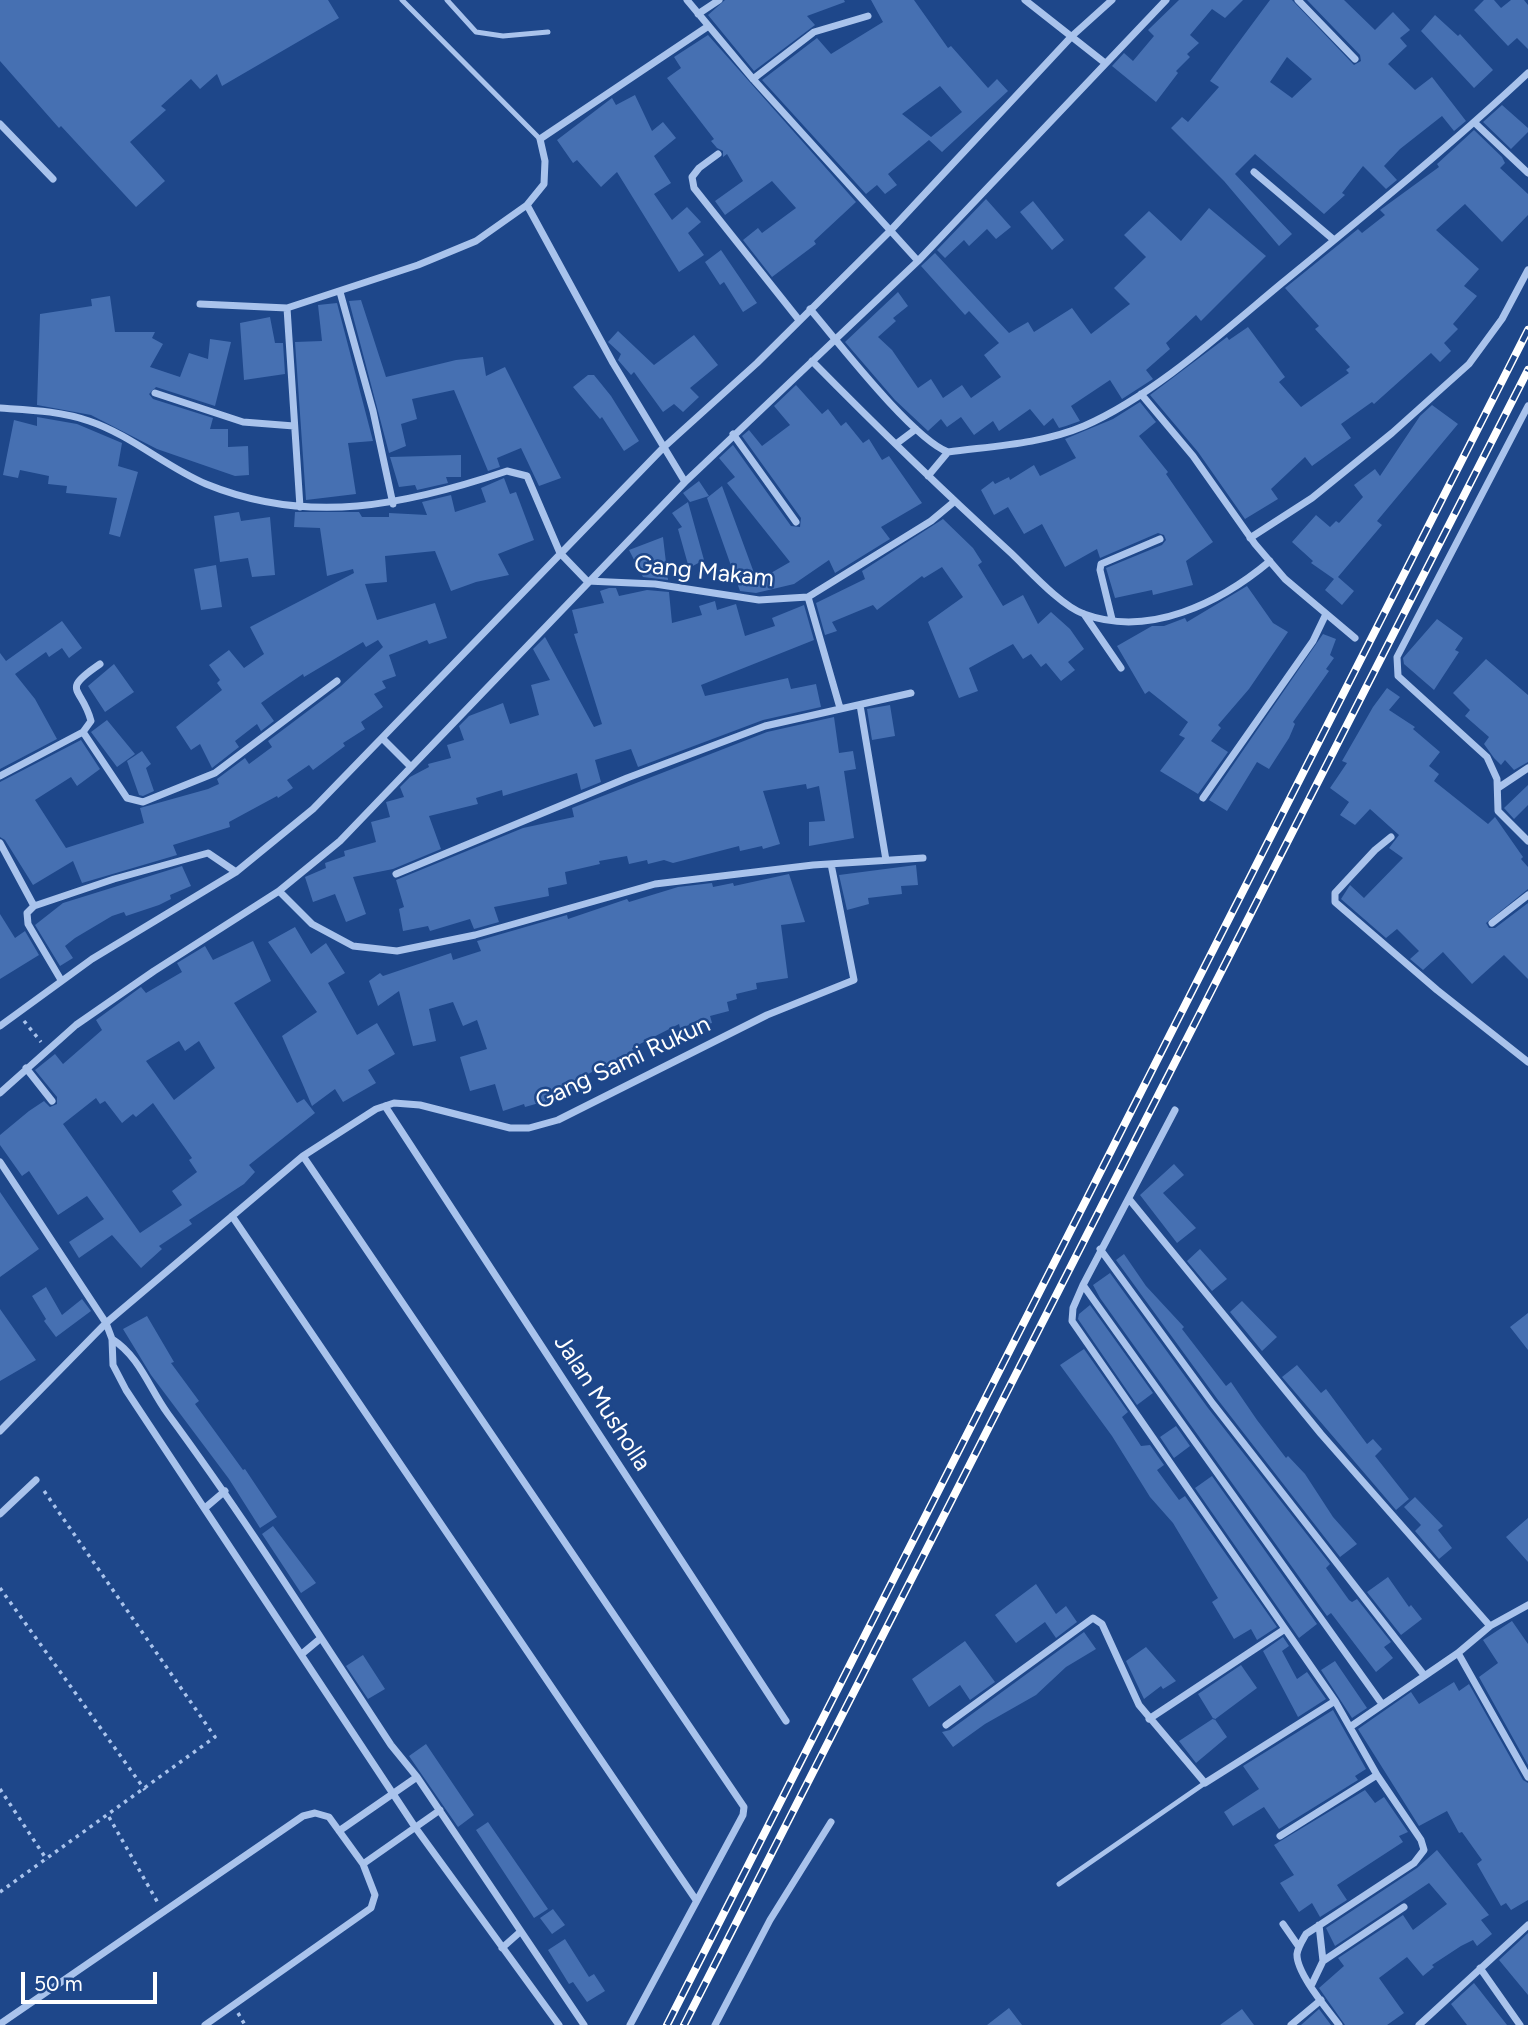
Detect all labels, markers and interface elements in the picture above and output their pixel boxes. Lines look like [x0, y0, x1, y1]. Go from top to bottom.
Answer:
street label: Gang Makam [633, 550, 775, 594]
street label: Gang Sami Rukun [531, 1010, 715, 1116]
street label: Jalan Musholla [547, 1330, 657, 1476]
scale bar [24, 1958, 161, 2002]
text: 50 m [34, 1971, 83, 1996]

